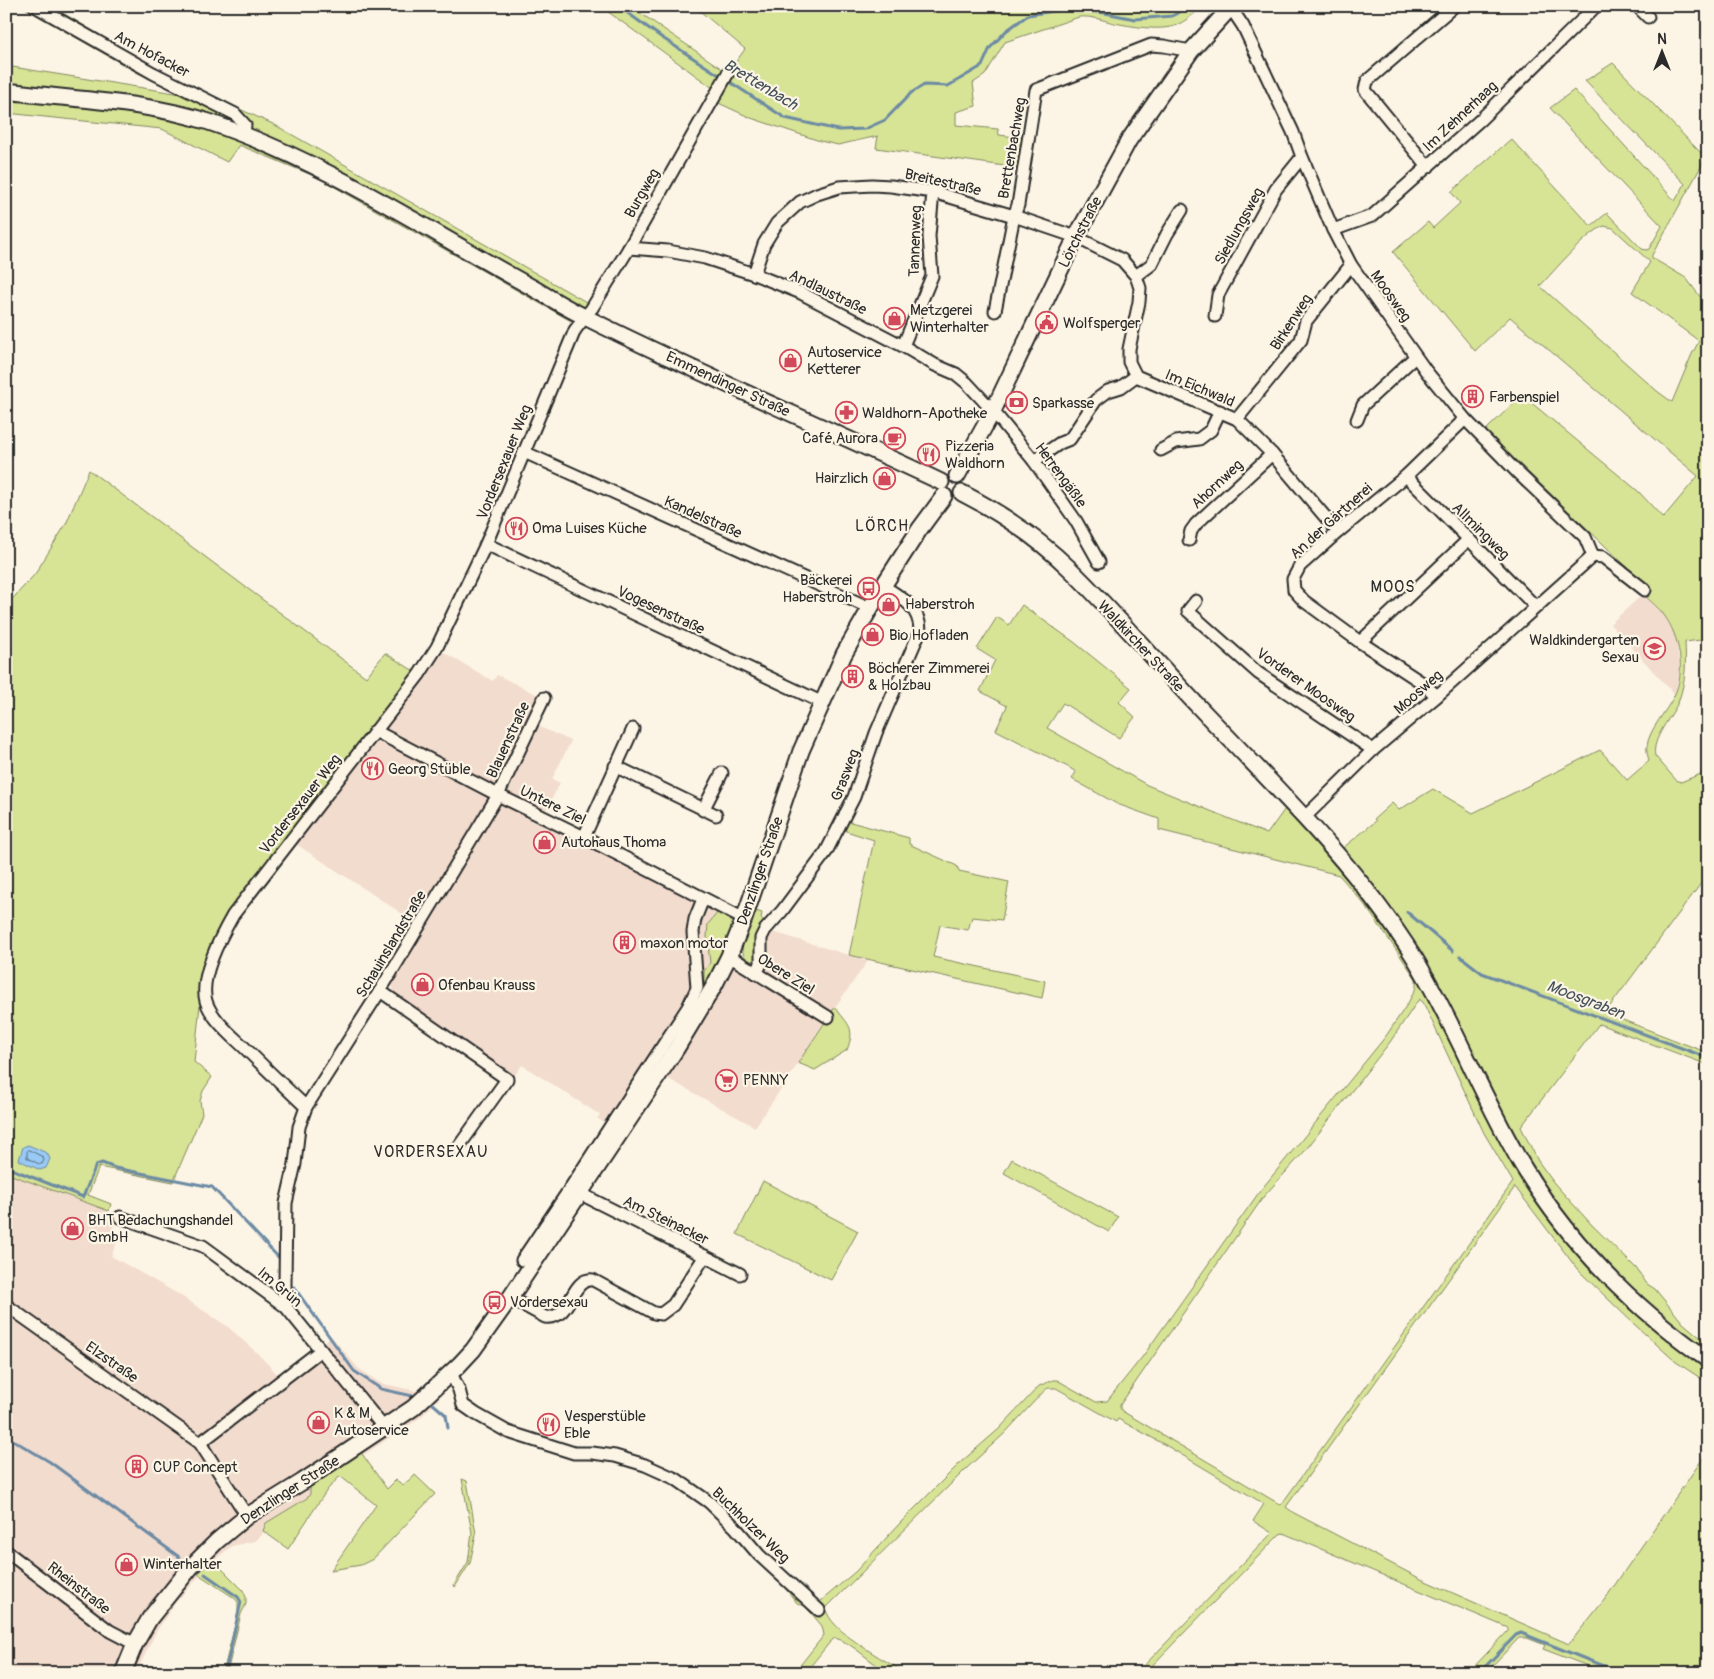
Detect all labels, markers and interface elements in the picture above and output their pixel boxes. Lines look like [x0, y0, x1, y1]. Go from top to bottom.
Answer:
street label: Am Hofacker [111, 27, 193, 83]
north arrow [1636, 28, 1686, 78]
text: N [1657, 31, 1667, 48]
water label: Brettenbach [720, 55, 802, 116]
street label: Im Zehnerhaag [1419, 77, 1502, 156]
street label: Brettenbachweg [994, 96, 1031, 200]
street label: Breitestraße [903, 164, 983, 201]
street label: Burgweg [621, 165, 664, 221]
street label: Siedlungsweg [1211, 184, 1268, 268]
street label: Lörchstraße [1054, 193, 1107, 271]
street label: Tannenweg [905, 205, 926, 277]
street label: Andlaustraße [786, 265, 870, 320]
street label: Moosweg [1366, 267, 1415, 326]
street label: Birkenweg [1266, 291, 1317, 354]
place label: Metzgerei Winterhalter [910, 301, 989, 337]
shop icon: Metzgerei Winterhalter [882, 307, 906, 331]
public building icon: Wolfsperger [1035, 311, 1059, 335]
place label: Wolfsperger [1063, 314, 1141, 333]
place label: Autoservice Ketterer [807, 343, 882, 379]
street label: Emmendinger Straße [663, 347, 793, 422]
shop icon: Autoservice Ketterer [779, 349, 803, 373]
street label: Im Eichwald [1162, 365, 1238, 412]
building icon: Farbenspiel [1461, 385, 1485, 409]
place label: Farbenspiel [1489, 388, 1560, 407]
bank icon: Sparkasse [1004, 391, 1028, 415]
place label: Sparkasse [1032, 394, 1095, 413]
pharmacy icon: Waldhorn-Apotheke [834, 401, 858, 425]
street label: Vordersexauer Weg [473, 402, 536, 522]
place label: Waldhorn-Apotheke [862, 404, 988, 423]
cafe icon: Café Aurora [882, 426, 906, 450]
place label: Café Aurora [802, 429, 878, 448]
place label: Pizzeria Waldhorn [945, 437, 1005, 473]
street label: Herrengäßle [1031, 439, 1091, 512]
restaurant icon: Pizzeria Waldhorn [917, 443, 941, 467]
street label: Ahornweg [1188, 456, 1247, 513]
shop icon: Hairzlich [872, 466, 896, 490]
place label: Hairzlich [815, 469, 868, 488]
street label: An der Gärtnerei [1286, 479, 1377, 563]
street label: Kandelstraße [661, 492, 745, 543]
street label: Allmingweg [1448, 499, 1513, 564]
restaurant icon: Oma Luises Küche [504, 516, 528, 540]
district label: LÖRCH [855, 516, 909, 536]
place label: Oma Luises Küche [532, 519, 647, 538]
place label: Bäckerei Haberstroh [783, 571, 852, 607]
bus stop icon: Bäckerei Haberstroh [856, 577, 880, 601]
district label: MOOS [1370, 577, 1416, 597]
street label: Vogesenstraße [614, 582, 708, 639]
shop icon: Haberstroh [877, 592, 901, 616]
place label: Haberstroh [905, 595, 974, 614]
street label: Waldkircher Straße [1093, 597, 1188, 697]
shop icon: Bio Hofladen [861, 623, 885, 647]
place label: Bio Hofladen [889, 626, 969, 645]
place label: Waldkindergarten Sexau [1529, 631, 1639, 667]
school or university icon: Waldkindergarten Sexau [1643, 637, 1667, 661]
street label: Vorderer Moosweg [1252, 644, 1359, 727]
place label: Böcherer Zimmerei & Holzbau [868, 659, 990, 695]
building icon: Böcherer Zimmerei & Holzbau [840, 665, 864, 689]
street label: Moosweg [1390, 666, 1447, 719]
street label: Blauenstraße [482, 698, 535, 781]
street label: Grasweg [827, 747, 864, 804]
street label: Vordersexauer Weg [255, 750, 345, 858]
restaurant icon: Georg Stüble [360, 757, 384, 781]
place label: Georg Stüble [388, 760, 471, 779]
street label: Untere Ziel [517, 781, 589, 830]
street label: Denzlinger Straße [733, 814, 788, 928]
shop icon: Autohaus Thoma [533, 830, 557, 854]
place label: Autohaus Thoma [561, 833, 666, 852]
street label: Schauinslandstraße [352, 887, 431, 1001]
building icon: maxon motor [612, 931, 636, 955]
place label: maxon motor [640, 934, 729, 953]
street label: Obere Ziel [754, 949, 818, 999]
shop icon: Ofenbau Krauss [410, 973, 434, 997]
place label: Ofenbau Krauss [438, 976, 535, 995]
water label: Moosgraben [1544, 976, 1628, 1024]
supermarket icon: PENNY [715, 1068, 739, 1092]
place label: PENNY [743, 1071, 789, 1090]
district label: VORDERSEXAU [373, 1142, 489, 1162]
street label: Am Steinacker [620, 1192, 712, 1250]
place label: BHT Bedachungshandel GmbH [88, 1211, 233, 1247]
shop icon: BHT Bedachungshandel GmbH [60, 1217, 84, 1241]
street label: Im Grün [254, 1263, 306, 1311]
bus stop icon: Vordersexau [482, 1290, 506, 1314]
place label: Vordersexau [510, 1293, 588, 1312]
street label: Elzstraße [82, 1337, 142, 1388]
place label: K & M Autoservice [334, 1404, 409, 1440]
place label: Vesperstüble Eble [564, 1407, 646, 1443]
shop icon: K & M Autoservice [306, 1410, 330, 1434]
restaurant icon: Vesperstüble Eble [536, 1413, 560, 1437]
street label: Denzlinger Straße [237, 1451, 344, 1529]
building icon: CUP Concept [125, 1455, 149, 1479]
place label: CUP Concept [153, 1458, 238, 1477]
street label: Buchholzer Weg [708, 1483, 794, 1567]
shop icon: Winterhalter [115, 1552, 139, 1576]
place label: Winterhalter [143, 1555, 222, 1574]
street label: Rheinstraße [43, 1558, 114, 1619]

